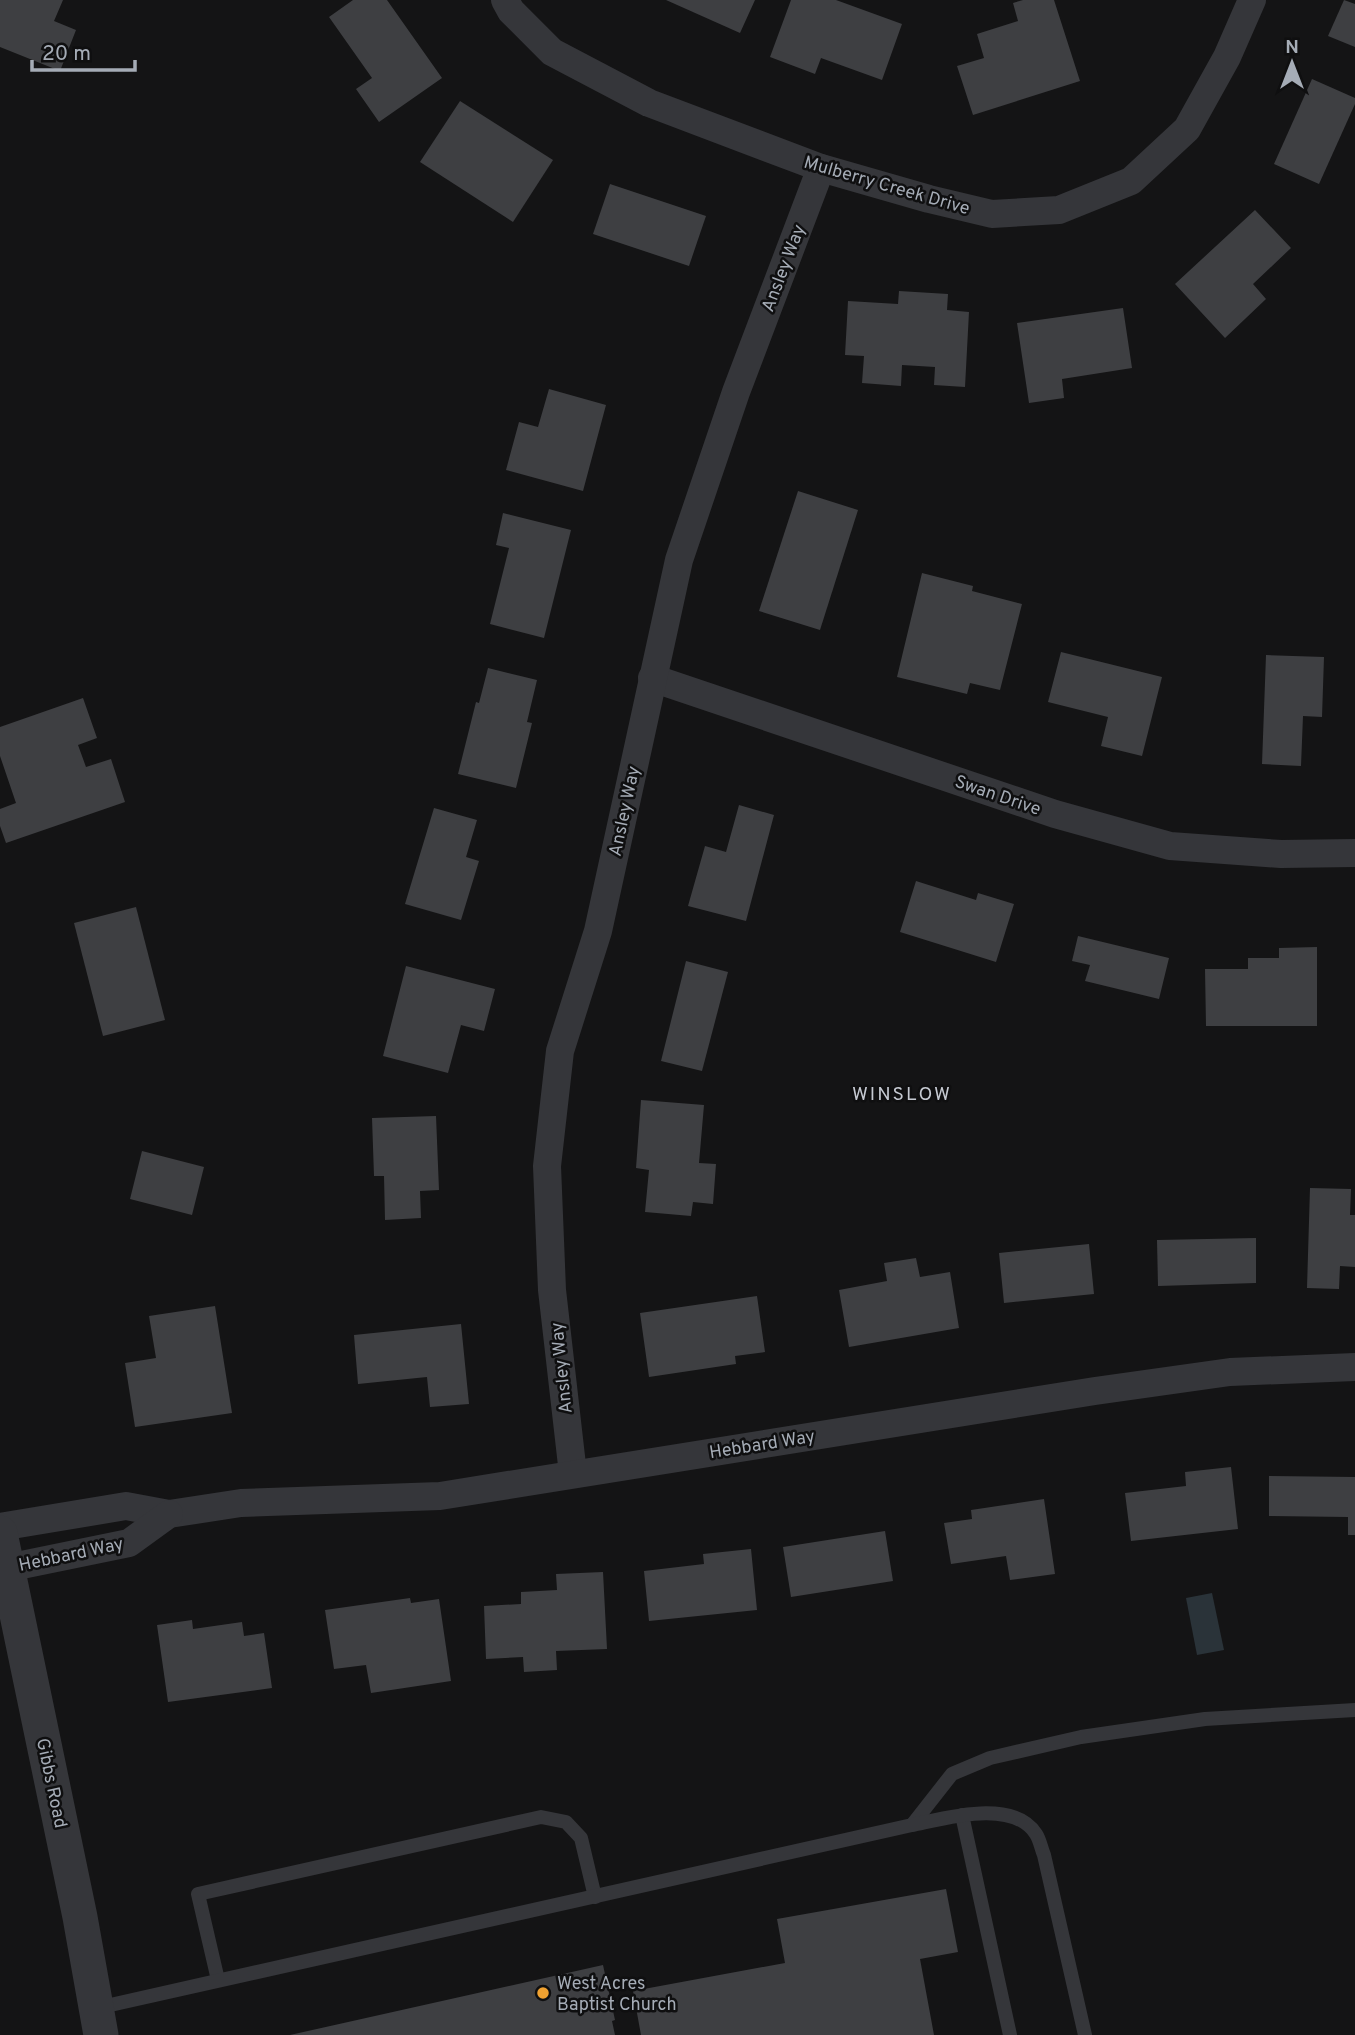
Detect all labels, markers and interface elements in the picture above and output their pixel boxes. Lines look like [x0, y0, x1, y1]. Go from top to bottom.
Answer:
scale bar [32, 28, 135, 72]
north arrow [1257, 28, 1327, 98]
text: N [1285, 36, 1299, 60]
text: 20 m [42, 41, 91, 68]
street label: Mulberry Creek Drive [801, 152, 972, 221]
street label: Ansley Way [757, 222, 812, 316]
street label: Ansley Way [605, 764, 646, 859]
street label: Swan Drive [951, 771, 1044, 822]
district label: WINSLOW [852, 1083, 952, 1107]
street label: Ansley Way [546, 1321, 579, 1415]
street label: Hebbard Way [708, 1426, 817, 1465]
street label: Hebbard Way [17, 1533, 126, 1578]
street label: Gibbs Road [30, 1736, 71, 1830]
place label: West Acres Baptist Church [557, 1973, 677, 2017]
marker: West Acres Baptist Church [535, 1985, 551, 2001]

